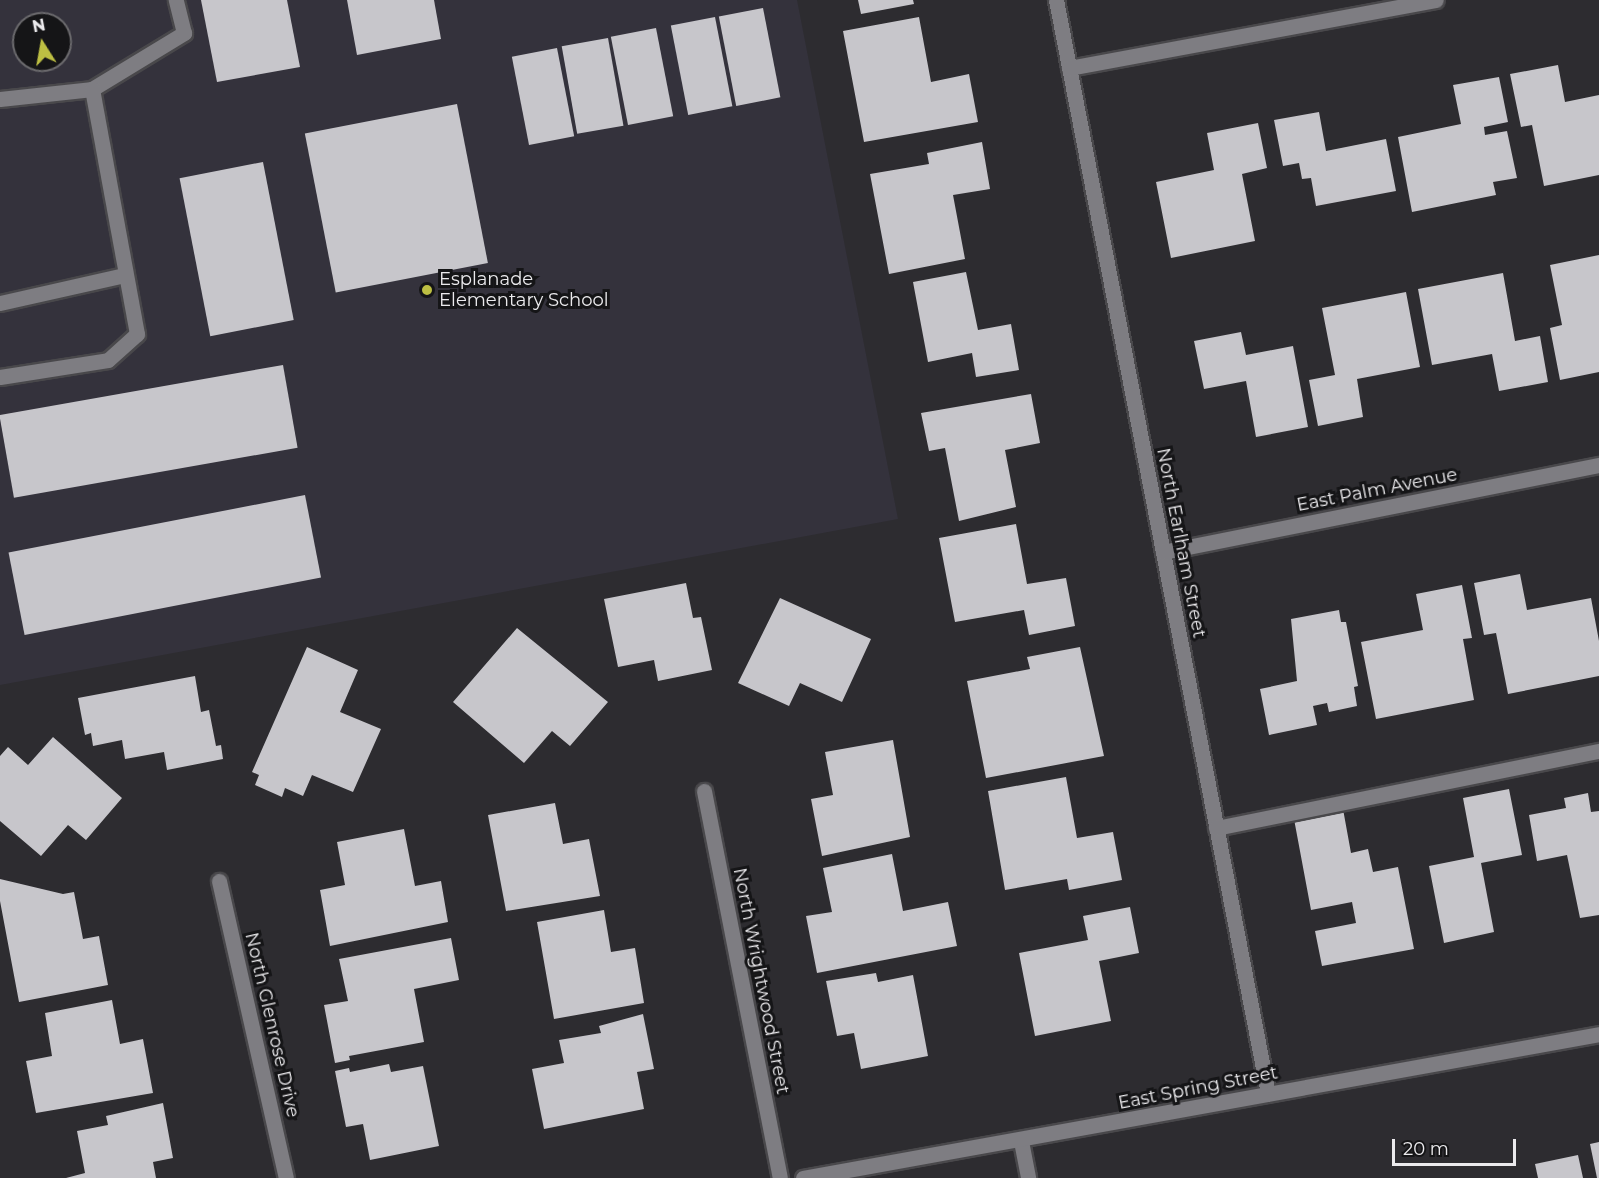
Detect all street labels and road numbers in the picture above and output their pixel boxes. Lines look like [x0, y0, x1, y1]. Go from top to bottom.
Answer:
street label: North Earlham Street [1152, 446, 1210, 640]
street label: East Palm Avenue [1295, 464, 1459, 516]
street label: North Wrightwood Street [728, 866, 794, 1096]
street label: North Glenrose Drive [240, 930, 304, 1120]
street label: East Spring Street [1116, 1062, 1280, 1114]

